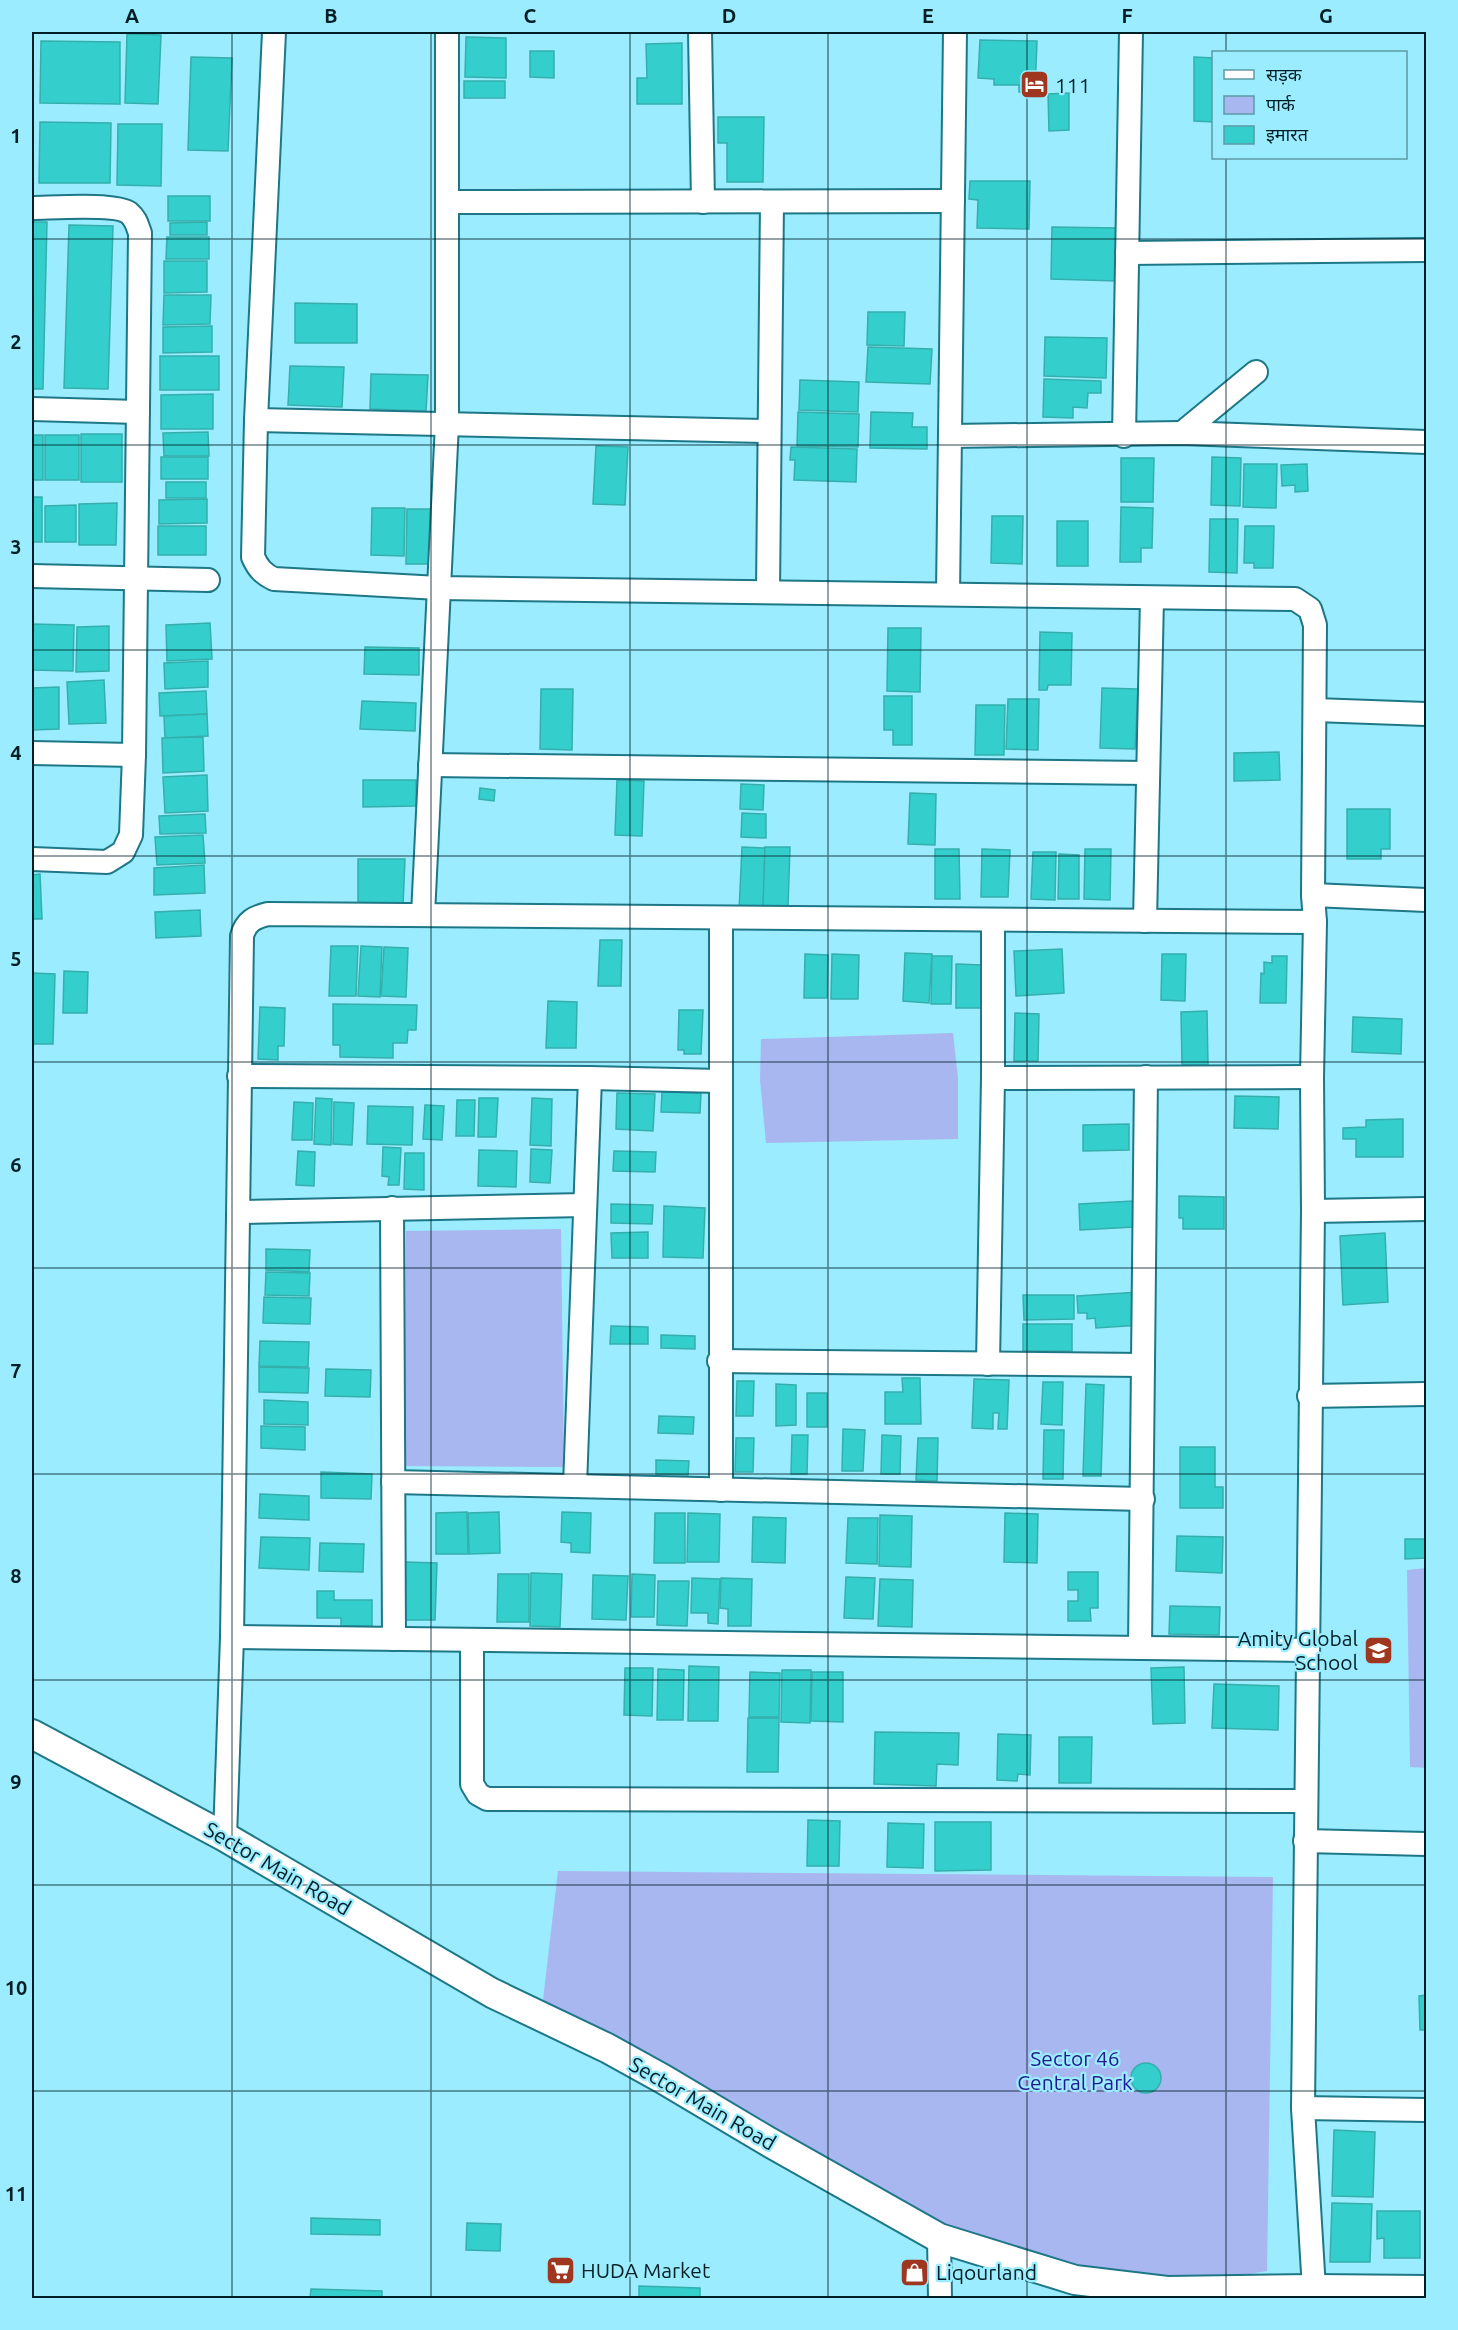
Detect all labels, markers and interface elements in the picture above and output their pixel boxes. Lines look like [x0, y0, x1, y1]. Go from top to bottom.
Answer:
text: A [125, 4, 139, 27]
text: B [324, 4, 338, 27]
text: C [524, 4, 537, 27]
text: D [722, 4, 736, 27]
text: E [922, 4, 934, 27]
text: F [1121, 4, 1133, 27]
text: G [1319, 4, 1333, 27]
legend [1212, 51, 1407, 159]
text: सड़क [1266, 64, 1303, 85]
hotel icon: 111 [1018, 69, 1050, 101]
place label: 111 [1055, 73, 1091, 97]
text: पार्क [1266, 94, 1296, 114]
text: 1 [10, 124, 22, 147]
text: इमारत [1266, 124, 1309, 144]
text: 2 [10, 330, 22, 353]
text: 3 [10, 535, 22, 558]
text: 4 [10, 741, 22, 764]
text: 5 [10, 947, 22, 970]
text: 6 [10, 1153, 22, 1176]
text: 7 [10, 1359, 22, 1382]
text: 8 [10, 1564, 22, 1587]
place label: Amity Global School [1238, 1626, 1358, 1674]
school or university icon: Amity Global School [1363, 1634, 1395, 1666]
text: 9 [10, 1770, 22, 1793]
street label: Sector Main Road [201, 1816, 355, 1920]
text: 10 [5, 1976, 27, 1999]
park label: Sector 46 Central Park [1017, 2046, 1133, 2094]
street label: Sector Main Road [626, 2051, 780, 2155]
text: 11 [5, 2182, 27, 2205]
supermarket icon: HUDA Market [544, 2254, 576, 2286]
shop icon: Liqourland [899, 2256, 931, 2288]
place label: HUDA Market [581, 2258, 710, 2282]
place label: Liqourland [936, 2260, 1037, 2284]

